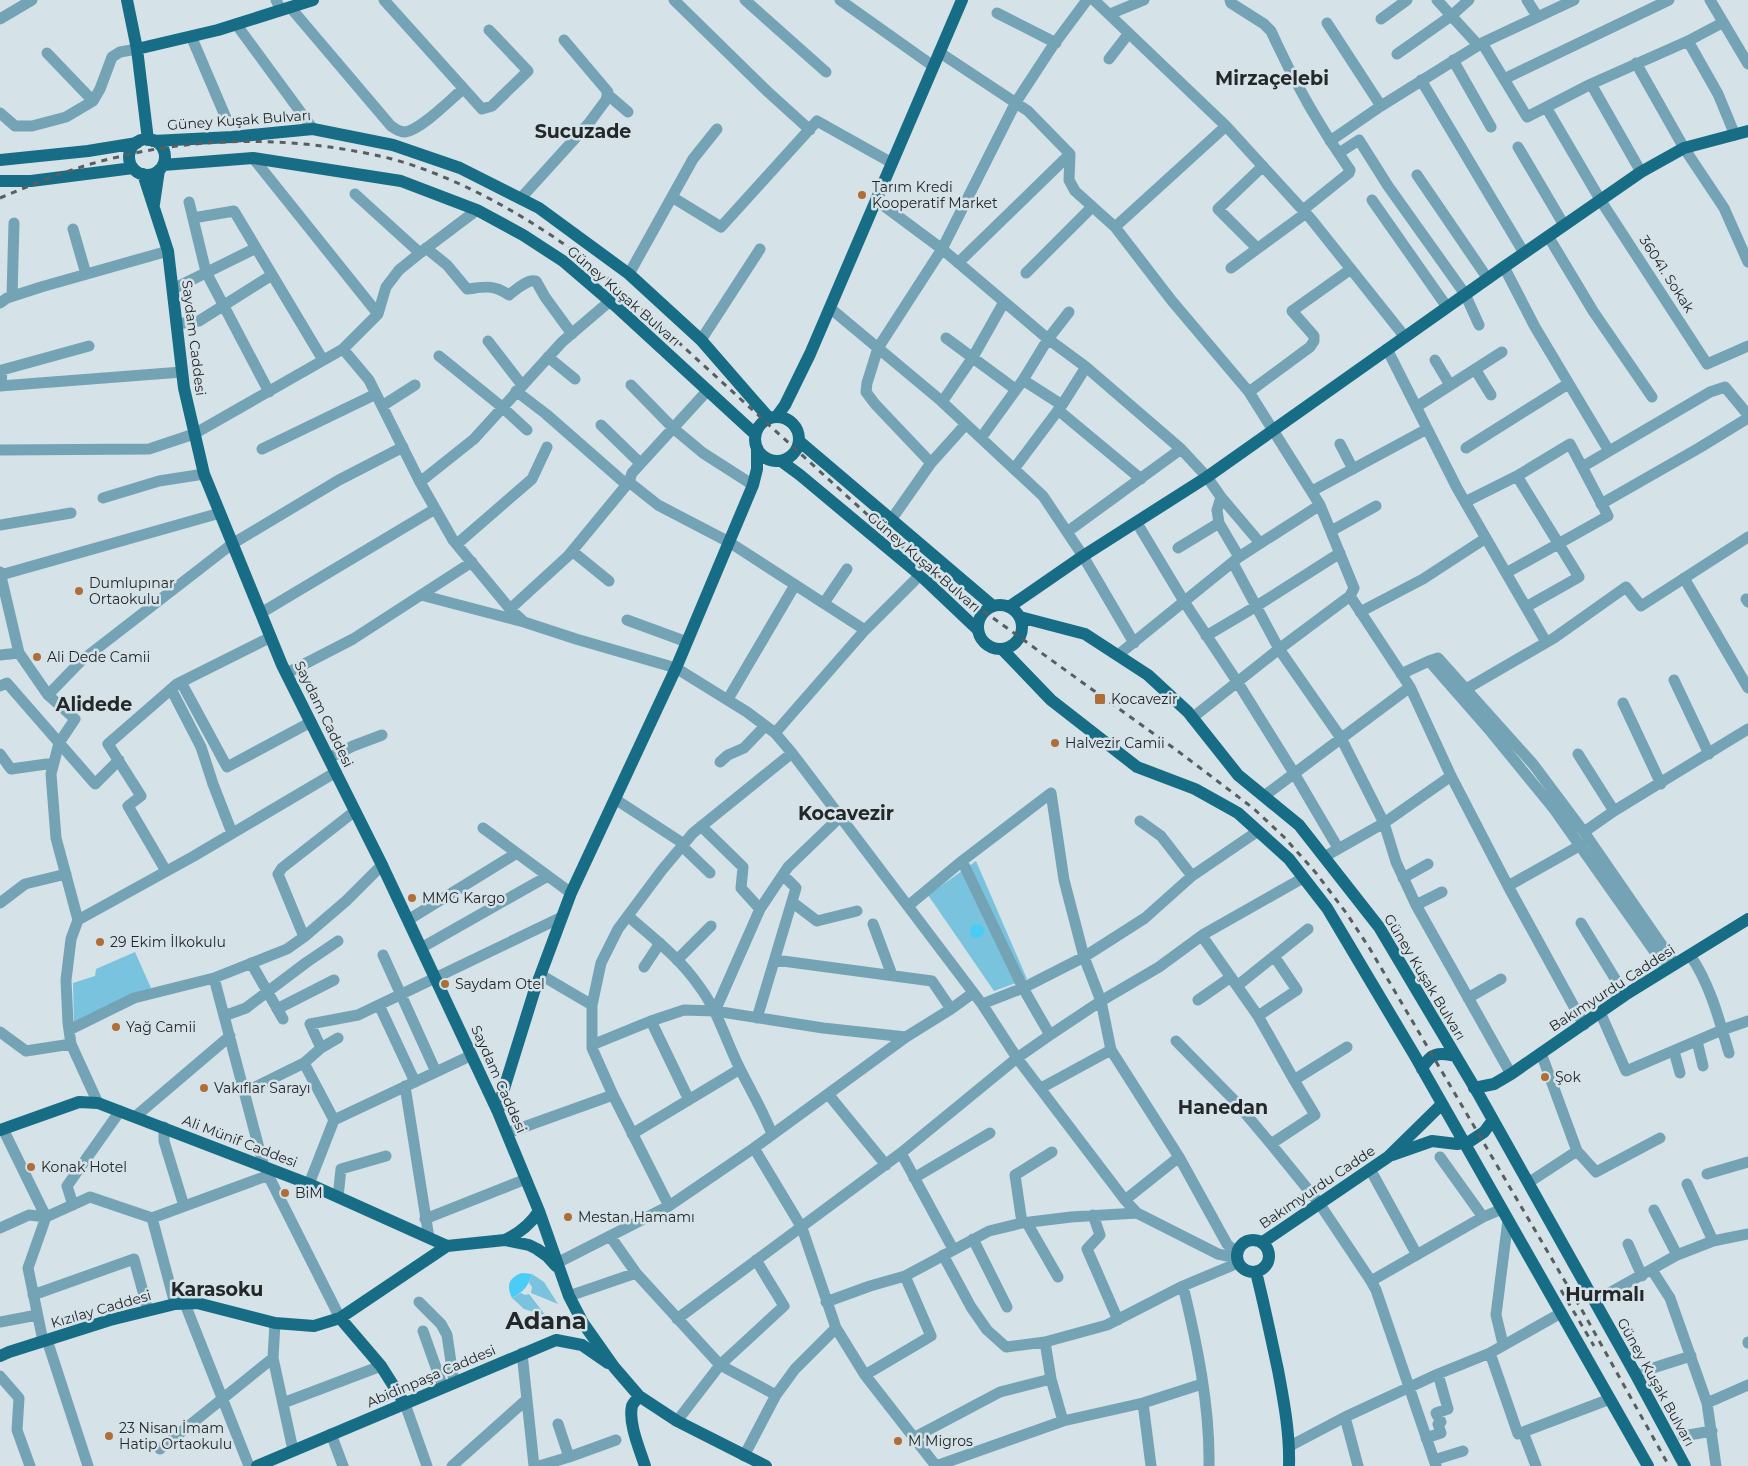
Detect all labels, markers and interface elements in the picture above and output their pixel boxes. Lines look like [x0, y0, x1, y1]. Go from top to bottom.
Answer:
district label: Mirzaçelebi [1215, 67, 1329, 90]
street label: Güney Kuşak Bulvarı [166, 106, 312, 134]
district label: Sucuzade [535, 120, 631, 143]
place label: Tarım Kredi Kooperatif Market [872, 178, 998, 212]
marker: Tarım Kredi Kooperatif Market [856, 189, 868, 201]
street label: 36041. Sokak [1635, 232, 1699, 317]
street label: Güney Kuşak Bulvarı [564, 242, 684, 350]
street label: Saydam Caddesi [178, 279, 210, 397]
street label: Güney Kuşak Bulvarı [864, 508, 984, 616]
place label: Dumlupınar Ortaokulu [89, 574, 175, 608]
marker: Dumlupınar Ortaokulu [73, 585, 85, 597]
place label: Ali Dede Camii [47, 648, 150, 666]
marker: Ali Dede Camii [31, 651, 43, 663]
street label: Saydam Caddesi [290, 658, 358, 770]
place label: Kocavezir [1111, 690, 1178, 708]
marker: Kocavezir [1093, 692, 1107, 706]
district label: Alidede [55, 693, 132, 716]
place label: Halvezir Camii [1065, 734, 1165, 752]
marker: Halvezir Camii [1049, 737, 1061, 749]
district label: Kocavezir [798, 802, 894, 825]
place label: MMG Kargo [422, 889, 505, 907]
marker: MMG Kargo [406, 892, 418, 904]
street label: Güney Kuşak Bulvarı [1380, 911, 1470, 1043]
place label: 29 Ekim İlkokulu [110, 933, 226, 951]
marker: 29 Ekim İlkokulu [94, 936, 106, 948]
street label: Bakımyurdu Caddesi [1546, 941, 1678, 1035]
place label: Saydam Otel [455, 975, 545, 993]
marker: Saydam Otel [439, 978, 451, 990]
place label: Yağ Camii [126, 1018, 196, 1036]
marker: Yağ Camii [110, 1021, 122, 1033]
street label: Saydam Caddesi [467, 1022, 531, 1136]
place label: Şok [1555, 1068, 1581, 1086]
marker: Şok [1539, 1071, 1551, 1083]
place label: Vakıflar Sarayı [214, 1079, 311, 1097]
marker: Vakıflar Sarayı [198, 1082, 210, 1094]
district label: Hanedan [1178, 1096, 1268, 1119]
street label: Ali Münif Caddesi [180, 1111, 300, 1171]
street label: Bakımyurdu Cadde [1256, 1142, 1378, 1232]
place label: Konak Hotel [41, 1158, 127, 1176]
marker: Konak Hotel [25, 1161, 37, 1173]
place label: BiM [295, 1184, 323, 1202]
marker: BiM [279, 1187, 291, 1199]
place label: Mestan Hamamı [578, 1208, 695, 1226]
marker: Mestan Hamamı [562, 1211, 574, 1223]
district label: Karasoku [171, 1278, 263, 1301]
district label: Hurmalı [1565, 1283, 1645, 1306]
street label: Kızılay Caddesi [49, 1286, 153, 1332]
district label: Adana [504, 1306, 587, 1335]
street label: Güney Kuşak Bulvarı [1613, 1315, 1699, 1449]
street label: Abidinpaşa Caddesi [364, 1341, 498, 1411]
place label: 23 Nisan İmam Hatip Ortaokulu [119, 1419, 232, 1453]
marker: 23 Nisan İmam Hatip Ortaokulu [103, 1430, 115, 1442]
place label: M Migros [908, 1432, 973, 1450]
marker: M Migros [892, 1435, 904, 1447]

